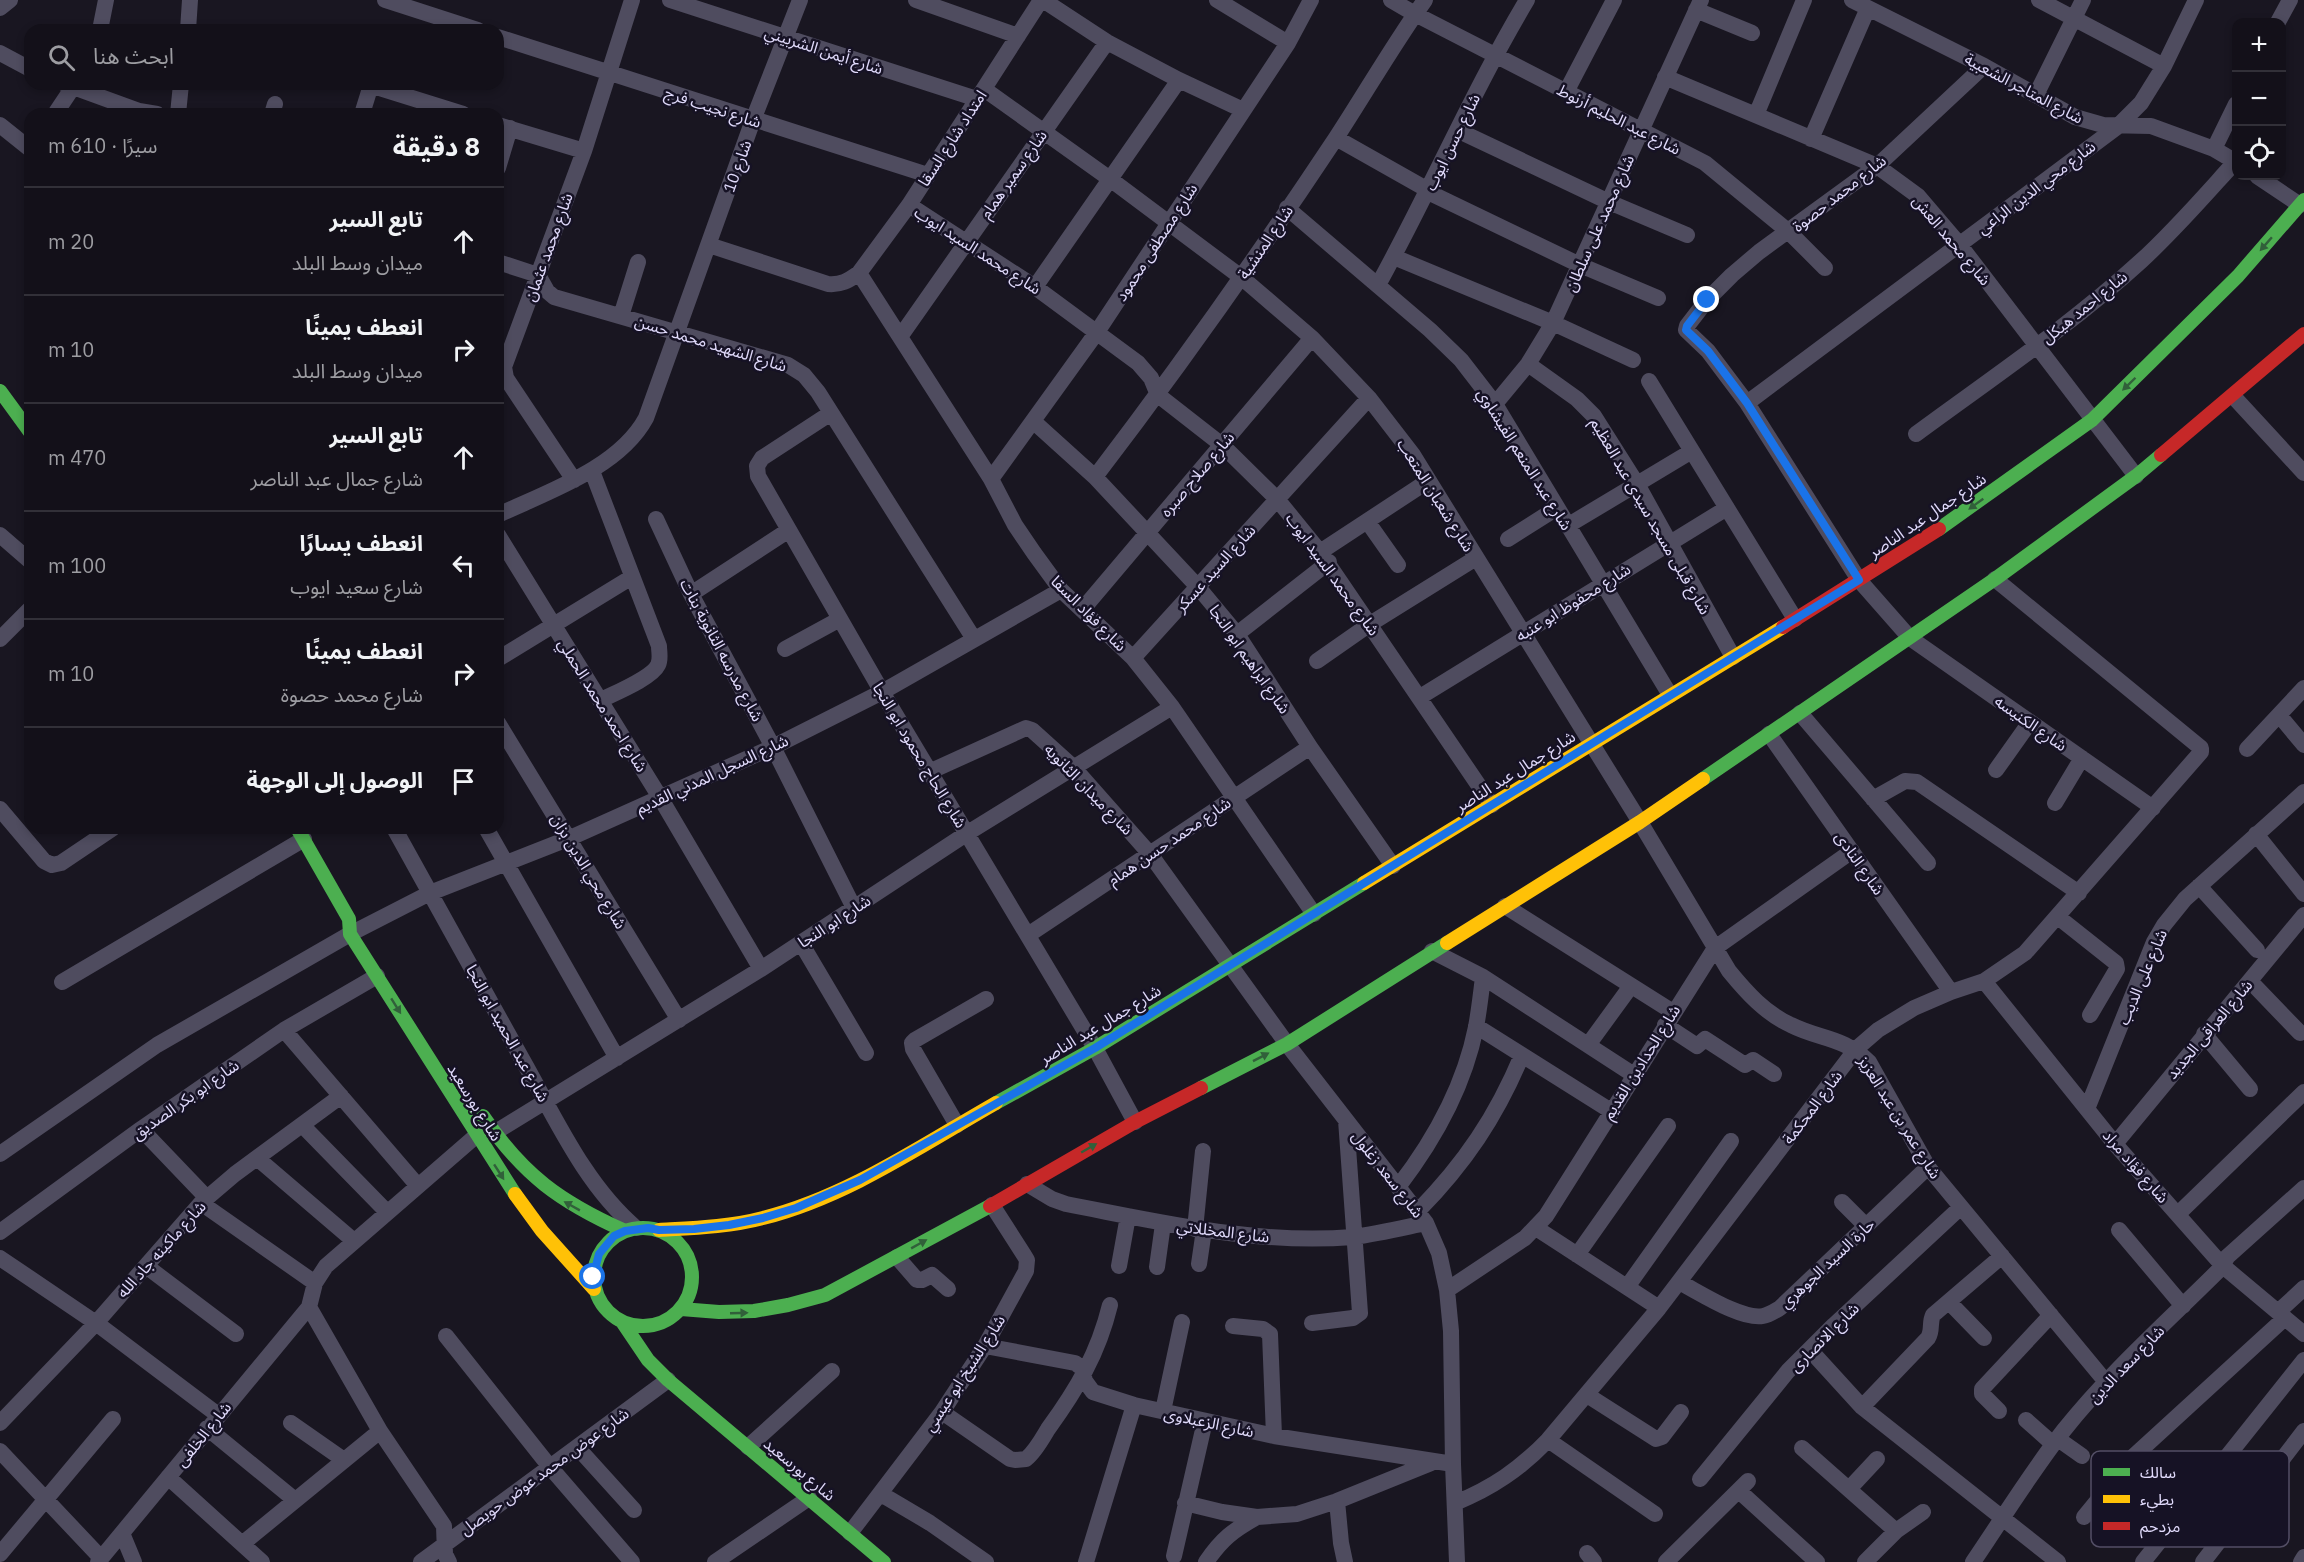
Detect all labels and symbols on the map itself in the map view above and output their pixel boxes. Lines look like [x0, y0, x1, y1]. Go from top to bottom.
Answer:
street label: شارع أيمن الشربيني [761, 21, 886, 81]
street label: شارع المتاجر الشعبية [1960, 48, 2087, 130]
street label: شارع عبد الحليم أرنوط [1552, 79, 1684, 161]
street label: شارع نجيب فرج [661, 82, 764, 135]
street label: امتداد شارع السقا [913, 86, 993, 192]
street label: شارع حسن ايوب [1420, 90, 1487, 195]
street label: شارع سمير همام [975, 126, 1053, 224]
street label: شارع محي الدين الراعي [1973, 136, 2101, 241]
street label: شارع 10 [718, 137, 758, 196]
street label: شارع محمد حصوة [1788, 150, 1892, 238]
street label: شارع محمد على سلطان [1560, 151, 1641, 296]
street label: شارع مصطفى محمود [1110, 179, 1204, 306]
street label: شارع محمد عثمان [519, 190, 580, 305]
street label: شارع محمد العش [1906, 191, 1996, 291]
street label: شارع المنشية [1233, 201, 1300, 285]
street label: شارع محمد السيد ايوب [909, 202, 1045, 301]
one-way arrow [2260, 236, 2273, 251]
street label: شارع احمد هيكل [2037, 266, 2133, 350]
route end [1693, 286, 1719, 312]
street label: شارع الشهيد محمد حسن [632, 310, 789, 378]
one-way arrow [2123, 376, 2137, 390]
street label: شارع عبد المنعم الفيشاوي [1471, 384, 1577, 535]
street label: شارع قبلى مسجد سيدى عبد العظيم [1584, 414, 1716, 619]
street label: شارع صلاح صبره [1156, 427, 1241, 523]
street label: شارع شعبان المتعب [1391, 435, 1479, 557]
street label: شارع جمال عبد الناصر [1863, 468, 1991, 565]
one-way arrow [1969, 497, 1984, 509]
street label: شارع محمد السيد ايوب [1279, 509, 1384, 641]
street label: شارع السيد عسكر [1170, 520, 1262, 619]
street label: شارع محفوظ ابو عنبه [1512, 559, 1636, 648]
street label: شارع فؤاد السقا [1045, 571, 1131, 657]
street label: شارع مدرسه الثانوية بنات [673, 575, 768, 726]
street label: شارع ابراهيم ابو النجا [1203, 601, 1295, 719]
street label: شارع احمد محمد الحملي [551, 634, 652, 777]
street label: شارع الحاج محمود ابو النجا [866, 679, 971, 833]
street label: شارع الكنيسه [1989, 691, 2071, 758]
street label: شارع جمال عبد الناصر [1450, 726, 1580, 819]
street label: شارع السجل المدني القديم [633, 730, 793, 821]
street label: شارع ميدان الثانويه [1038, 739, 1138, 841]
street label: شارع محمد حسن همام [1104, 792, 1236, 892]
street label: شارع محي الدين بزان [544, 810, 631, 934]
street label: شارع النادى [1828, 827, 1889, 900]
street label: شارع ابو النجا [794, 890, 876, 954]
street label: شارع على الديب [2113, 926, 2174, 1029]
street label: شارع عبد الحميد ابو النجا [459, 961, 554, 1107]
street label: شارع العراقى الجديد [2162, 975, 2259, 1085]
street label: شارع جمال عبد الناصر [1035, 980, 1166, 1071]
one-way arrow [391, 998, 402, 1014]
street label: شارع الحدادين القديم [1598, 1001, 1687, 1125]
street label: شارع عمر بن عبد العزيز [1851, 1051, 1946, 1184]
one-way arrow [1253, 1052, 1270, 1062]
street label: شارع ابو بكر الصديق [128, 1055, 244, 1146]
street label: شارع بورسعيد [441, 1060, 507, 1146]
street label: شارع المحكمة [1778, 1066, 1849, 1150]
street label: شارع فؤاد مراد [2096, 1125, 2173, 1209]
street label: شارع سعد زغلول [1345, 1126, 1428, 1223]
one-way arrow [1081, 1143, 1098, 1153]
one-way arrow [494, 1164, 505, 1180]
street label: شارع ماكينه جاد الله [112, 1196, 212, 1304]
one-way arrow [563, 1201, 580, 1211]
street label: حارة السيد الجوهري [1775, 1214, 1881, 1314]
street label: شارع المخللاتي [1175, 1215, 1271, 1250]
one-way arrow [911, 1239, 928, 1249]
route start [579, 1263, 605, 1289]
street label: شارع الانصارى [1785, 1298, 1865, 1378]
one-way arrow [730, 1308, 749, 1317]
street label: شارع الشيخ ابو عيسي [919, 1311, 1012, 1437]
street label: شارع سعد الدين [2084, 1321, 2170, 1409]
street label: شارع الخلفى [171, 1398, 238, 1472]
street label: شارع عوض محمد عوض حويصل [455, 1403, 634, 1542]
street label: شارع الزعبلاوى [1162, 1403, 1256, 1444]
street label: شارع بورسعيد [758, 1433, 840, 1507]
legend [2091, 1451, 2289, 1547]
text: سالك [2140, 1462, 2176, 1482]
text: بطيء [2140, 1489, 2174, 1512]
text: مزدحم [2140, 1516, 2180, 1539]

